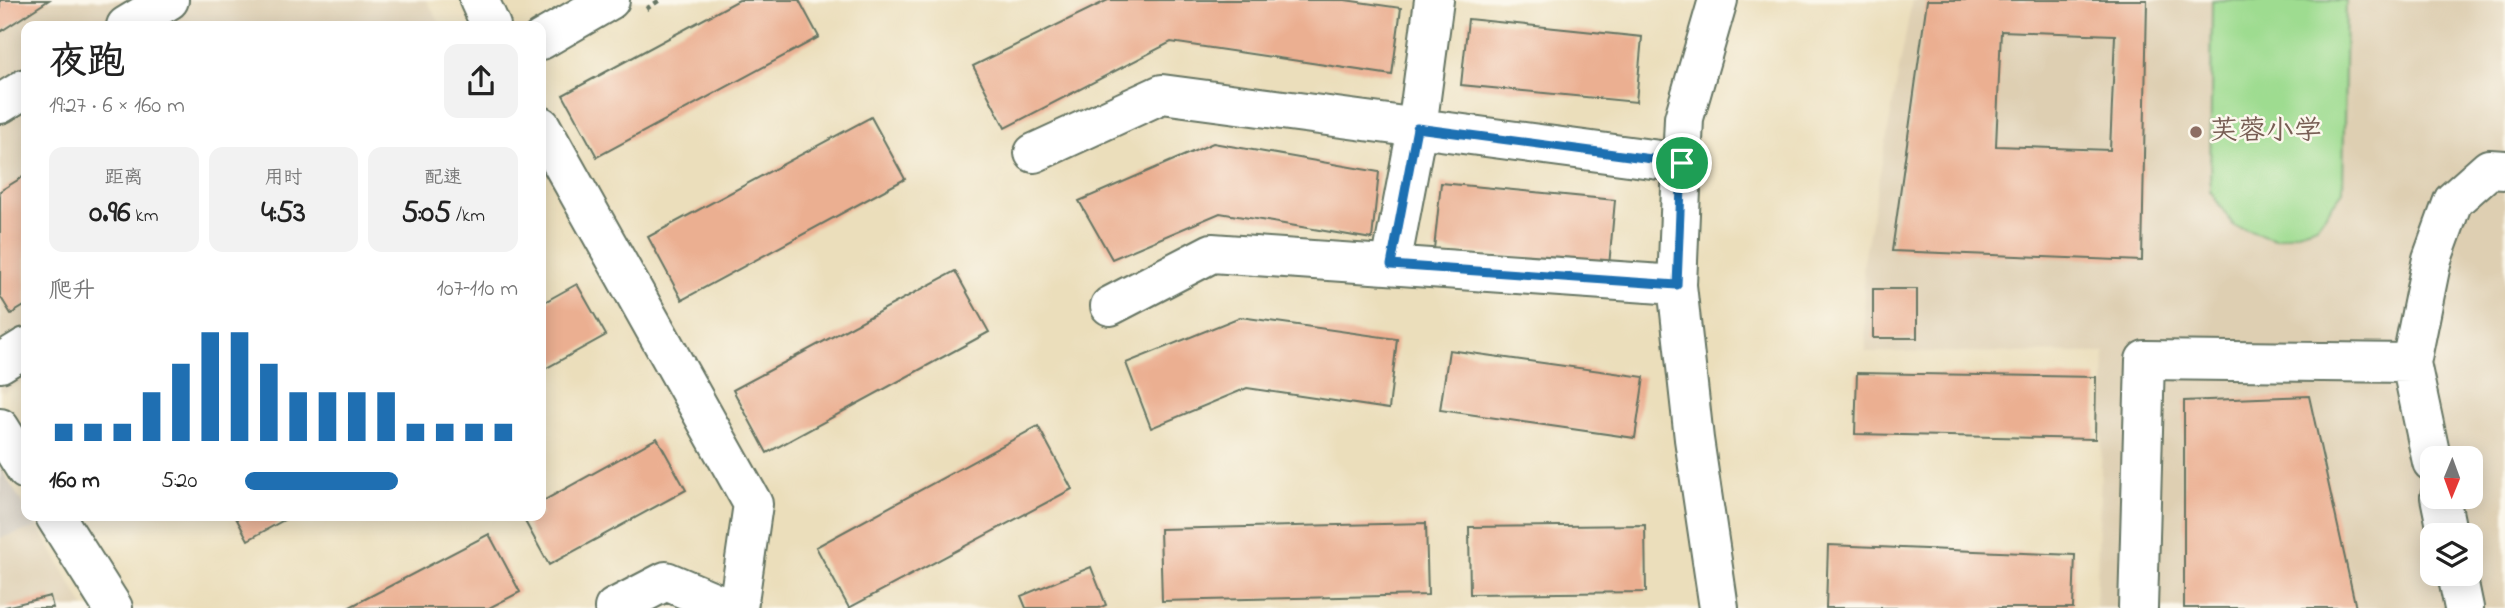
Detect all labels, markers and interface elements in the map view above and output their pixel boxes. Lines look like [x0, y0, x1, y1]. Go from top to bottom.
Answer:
text: 夜跑 [49, 36, 125, 92]
button: share [444, 44, 518, 118]
text: 19:27 · 6 × 160 m [49, 90, 185, 123]
place label: 芙蓉小学 [2210, 112, 2322, 153]
marker: 芙蓉小学 [2188, 124, 2204, 140]
pin [1652, 133, 1712, 193]
icon: arrive [1663, 144, 1701, 182]
text: 距离 [105, 165, 143, 192]
text: 用时 [264, 165, 303, 192]
text: 配速 [424, 165, 462, 192]
text: 0.96 [89, 192, 131, 236]
text: 4:53 [261, 192, 306, 236]
text: 5:05 [401, 192, 451, 236]
text: km [131, 203, 158, 230]
text: /km [451, 203, 485, 230]
text: 107–110 m [436, 273, 518, 306]
text: 爬升 [49, 275, 95, 308]
north arrow [2420, 446, 2483, 509]
map controls [2420, 446, 2483, 586]
text: 160 m [49, 465, 100, 498]
text: 5:20 [161, 465, 197, 498]
button: layers [2420, 523, 2483, 586]

